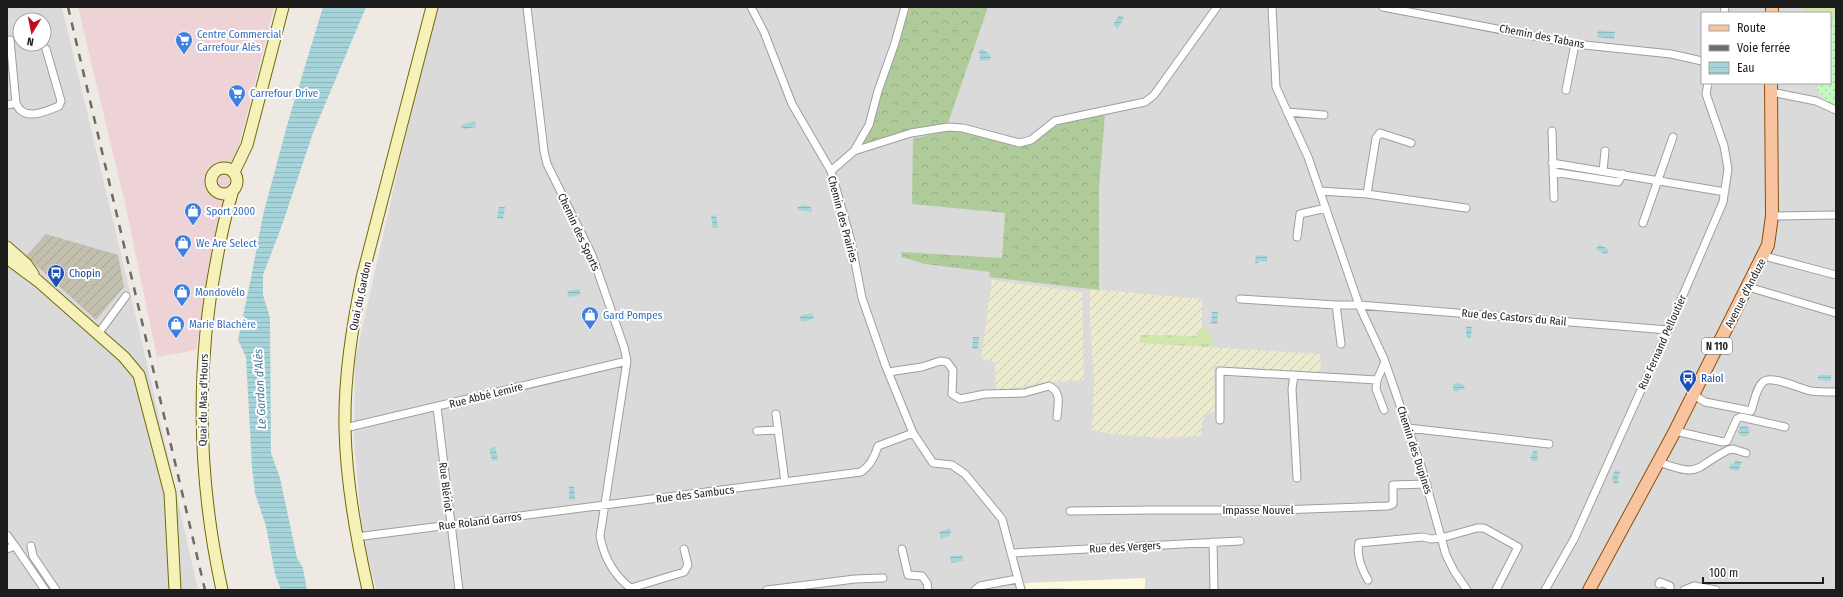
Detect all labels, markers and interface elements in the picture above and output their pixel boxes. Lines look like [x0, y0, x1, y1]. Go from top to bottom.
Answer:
north arrow [12, 12, 52, 52]
legend [1701, 12, 1831, 84]
text: Route [1737, 21, 1766, 35]
street label: Chemin des Tabans [1498, 22, 1586, 51]
place label: Centre Commercial Carrefour Alès [197, 28, 282, 54]
supermarket icon: Centre Commercial Carrefour Alès [174, 30, 194, 55]
text: N [26, 34, 35, 48]
text: Voie ferrée [1737, 41, 1790, 55]
text: Eau [1737, 61, 1755, 75]
supermarket icon: Carrefour Drive [227, 83, 247, 108]
place label: Carrefour Drive [250, 87, 318, 100]
street label: Chemin des Prairies [825, 175, 860, 264]
street label: Chemin des Sports [555, 191, 602, 273]
shop icon: Sport 2000 [183, 201, 203, 226]
place label: Sport 2000 [206, 205, 255, 218]
shop icon: We Are Select [173, 233, 193, 258]
place label: We Are Select [196, 237, 257, 250]
street label: Avenue d'Anduze [1722, 256, 1769, 330]
street label: Quai du Gardon [347, 260, 374, 332]
bus stop icon: Chopin [46, 263, 66, 288]
place label: Chopin [69, 267, 100, 280]
shop icon: Mondovélo [172, 282, 192, 307]
place label: Mondovélo [195, 286, 245, 299]
street label: Rue Fernand Pelloutier [1636, 292, 1689, 392]
shop icon: Gard Pompes [580, 305, 600, 330]
street label: Rue des Castors du Rail [1461, 306, 1567, 329]
place label: Gard Pompes [603, 309, 663, 322]
shop icon: Marie Blachère [166, 314, 186, 339]
place label: Marie Blachère [189, 318, 256, 331]
road number: N 110 [1702, 338, 1732, 354]
water label: Le Gardon d'Alès [251, 348, 269, 430]
street label: Quai du Mas d'Hours [196, 353, 211, 446]
bus stop icon: Raiol [1678, 368, 1698, 393]
place label: Raiol [1701, 372, 1724, 385]
street label: Rue Abbé Lemire [448, 380, 524, 411]
street label: Chemin des Dupines [1394, 405, 1435, 496]
street label: Rue Blériot [436, 461, 455, 513]
street label: Rue des Sambucs [655, 483, 735, 506]
street label: Impasse Nouvel [1222, 504, 1294, 517]
street label: Rue Roland Garros [438, 510, 523, 533]
street label: Rue des Vergers [1089, 539, 1161, 556]
scale bar [1703, 559, 1823, 585]
text: 100 m [1709, 566, 1738, 580]

